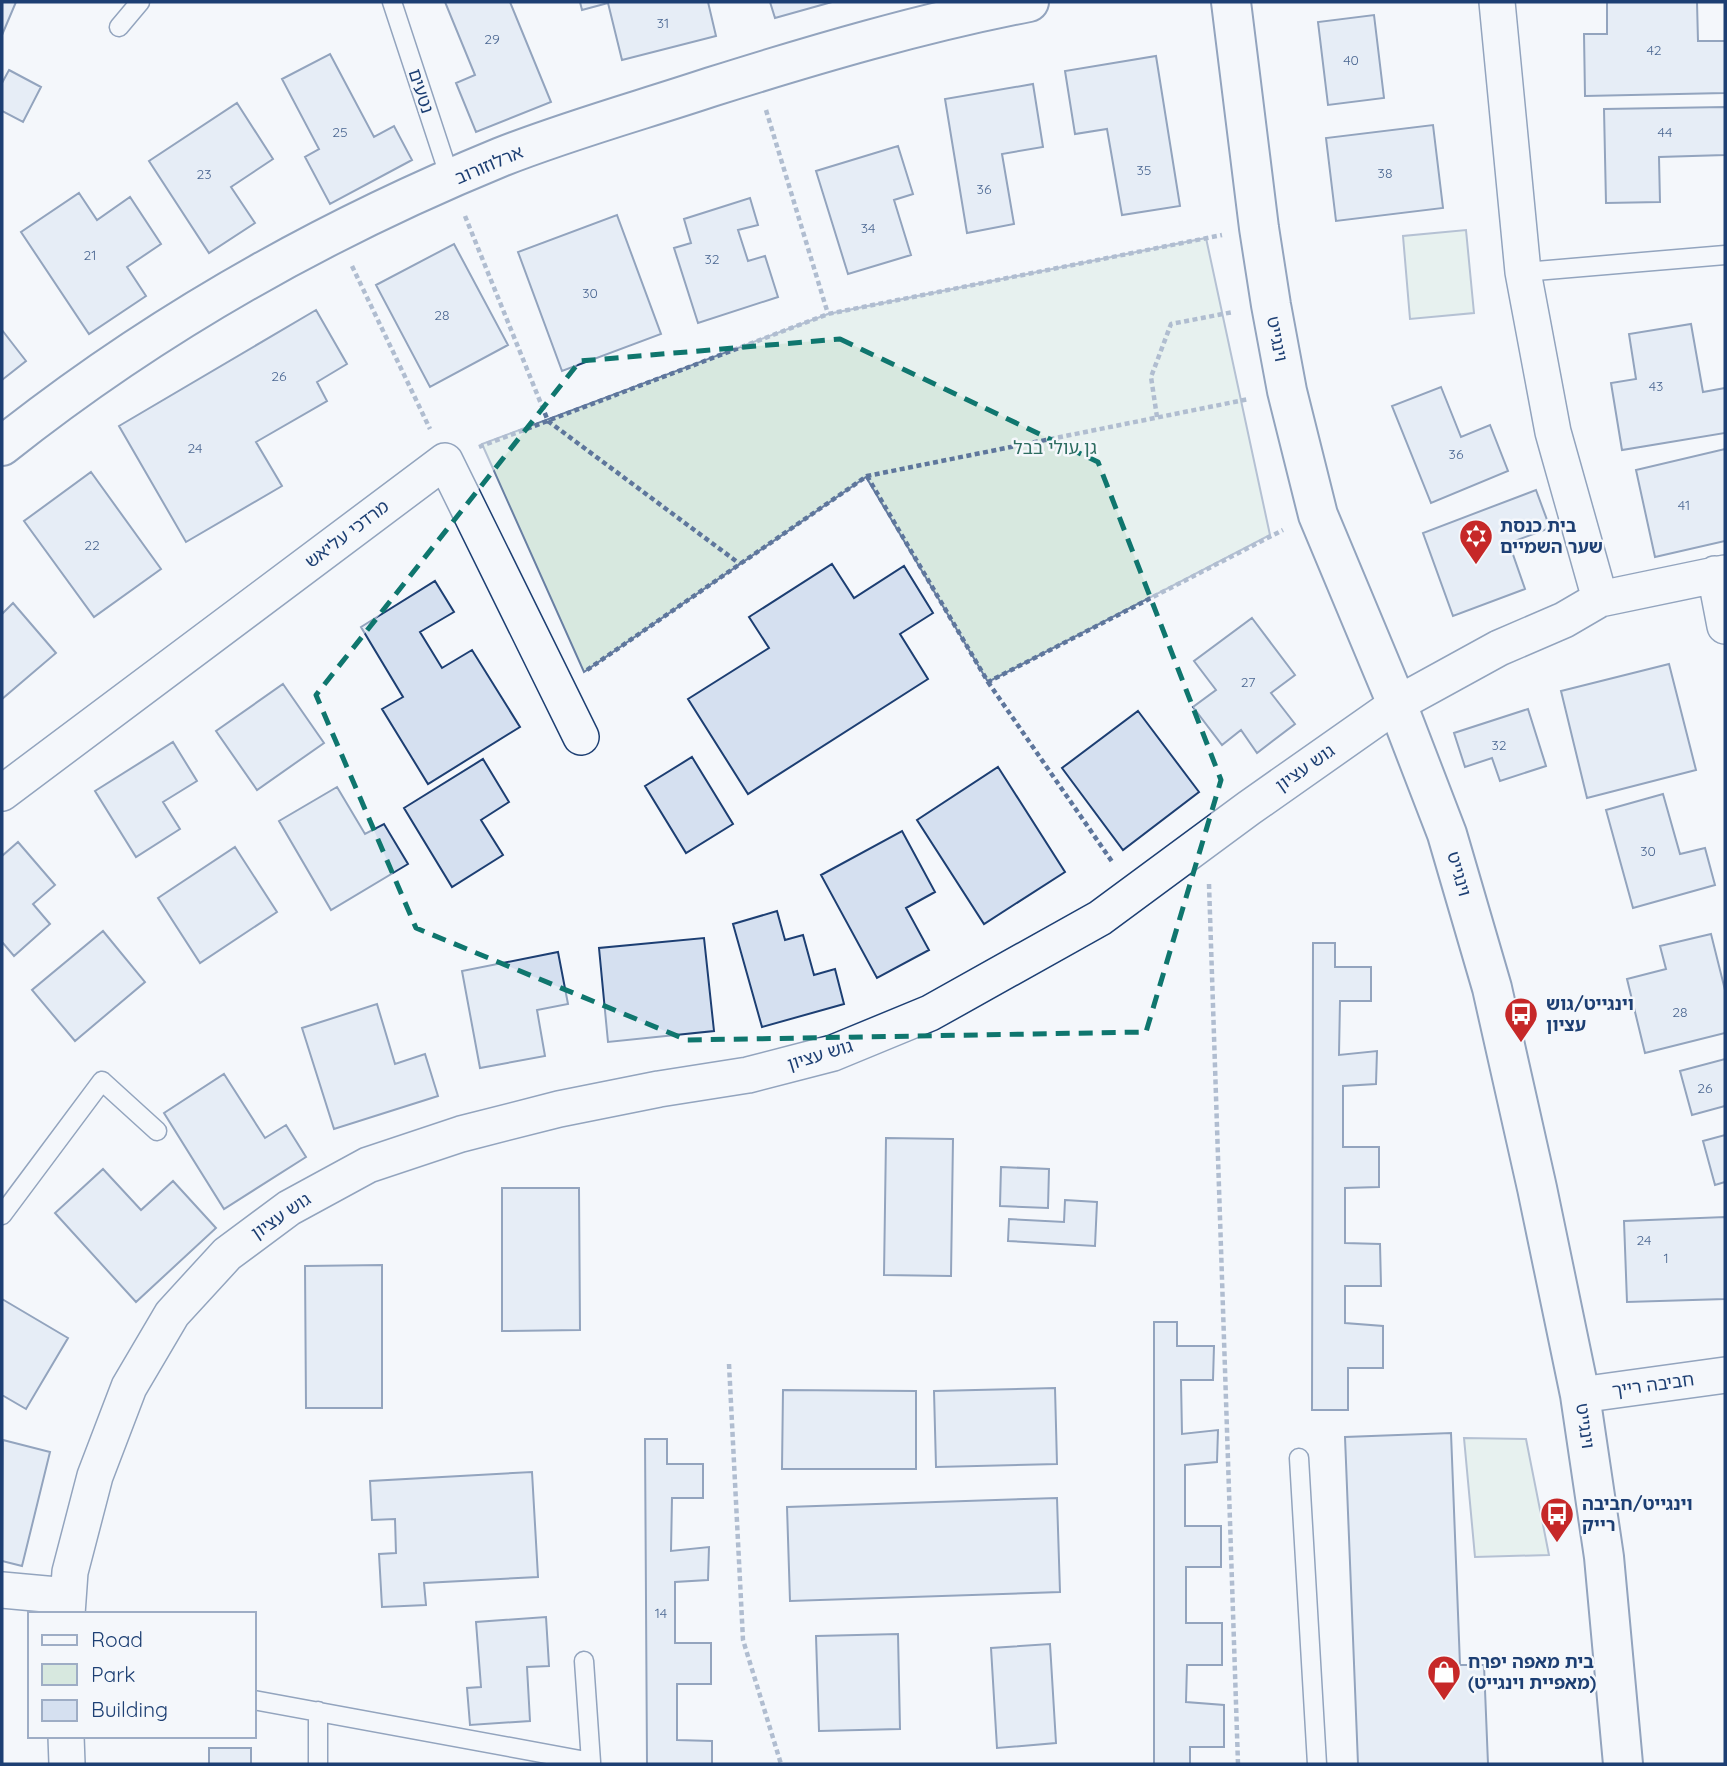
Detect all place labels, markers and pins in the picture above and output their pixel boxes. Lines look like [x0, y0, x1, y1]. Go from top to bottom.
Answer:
place label: בית כנסת שער השמיים [1500, 514, 1603, 558]
synagogue icon: בית כנסת שער השמיים [1457, 517, 1495, 566]
place label: וינגייט/גוש עציון [1546, 992, 1634, 1036]
bus stop icon: וינגייט/גוש עציון [1502, 995, 1540, 1044]
place label: וינגייט/חביבה רייק [1582, 1492, 1693, 1536]
bus stop icon: וינגייט/חביבה רייק [1538, 1495, 1576, 1544]
place label: בית מאפה יפרח (מאפיית וינגייט) [1468, 1650, 1596, 1694]
shop icon: בית מאפה יפרח (מאפיית וינגייט) [1425, 1653, 1463, 1702]

